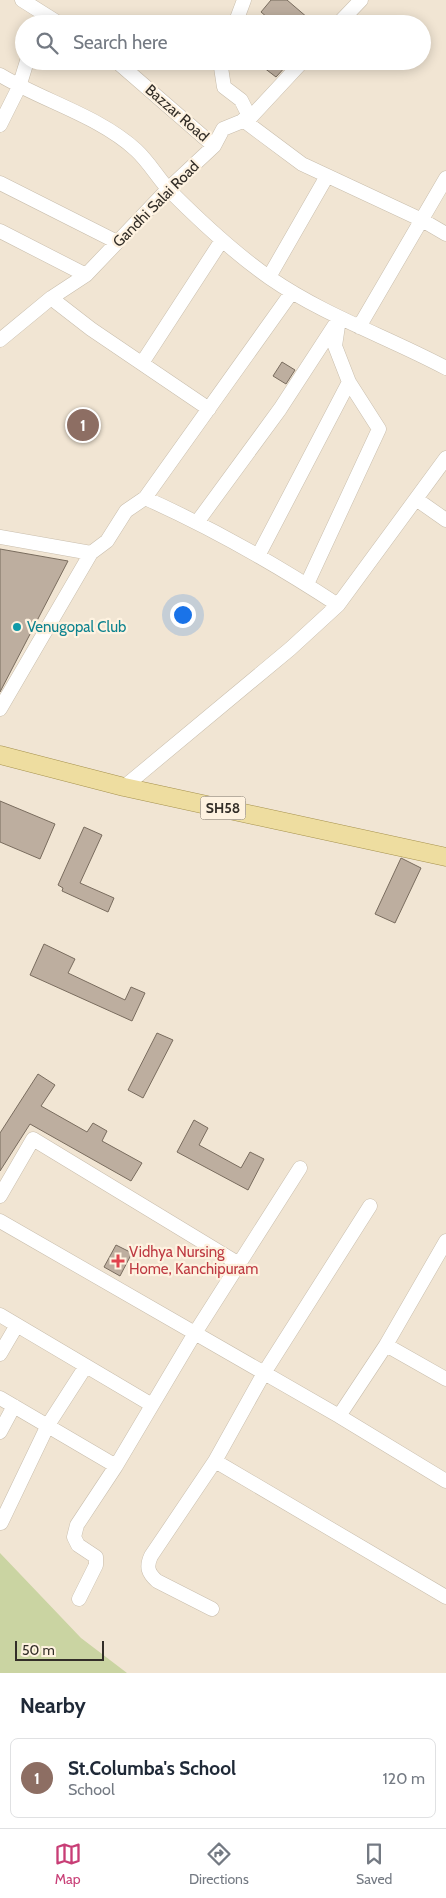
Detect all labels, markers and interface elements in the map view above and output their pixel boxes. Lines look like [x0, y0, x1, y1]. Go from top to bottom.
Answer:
search box [15, 15, 431, 70]
icon: search [33, 29, 61, 57]
text: Search here [73, 31, 167, 54]
street label: Bazzar Road [142, 81, 212, 145]
street label: Gandhi Salai Road [109, 157, 203, 251]
pin: 1 [67, 406, 99, 444]
your location [170, 602, 196, 628]
place label: Venugopal Club [27, 618, 126, 636]
marker: Venugopal Club [11, 621, 23, 633]
road number: SH58 [200, 796, 246, 820]
place label: Vidhya Nursing Home, Kanchipuram [129, 1243, 258, 1278]
marker: Vidhya Nursing Home, Kanchipuram [111, 1254, 125, 1268]
scale bar [15, 1638, 104, 1661]
text: 50 m [22, 1641, 55, 1659]
text: Nearby [20, 1693, 86, 1718]
text: St.Columba's School [68, 1757, 236, 1780]
text: 1 [34, 1769, 40, 1788]
text: 120 m [383, 1769, 425, 1788]
text: School [68, 1780, 115, 1799]
tab: Map [54, 1840, 82, 1888]
tab: Directions [189, 1840, 249, 1888]
tab: Saved [356, 1840, 392, 1888]

